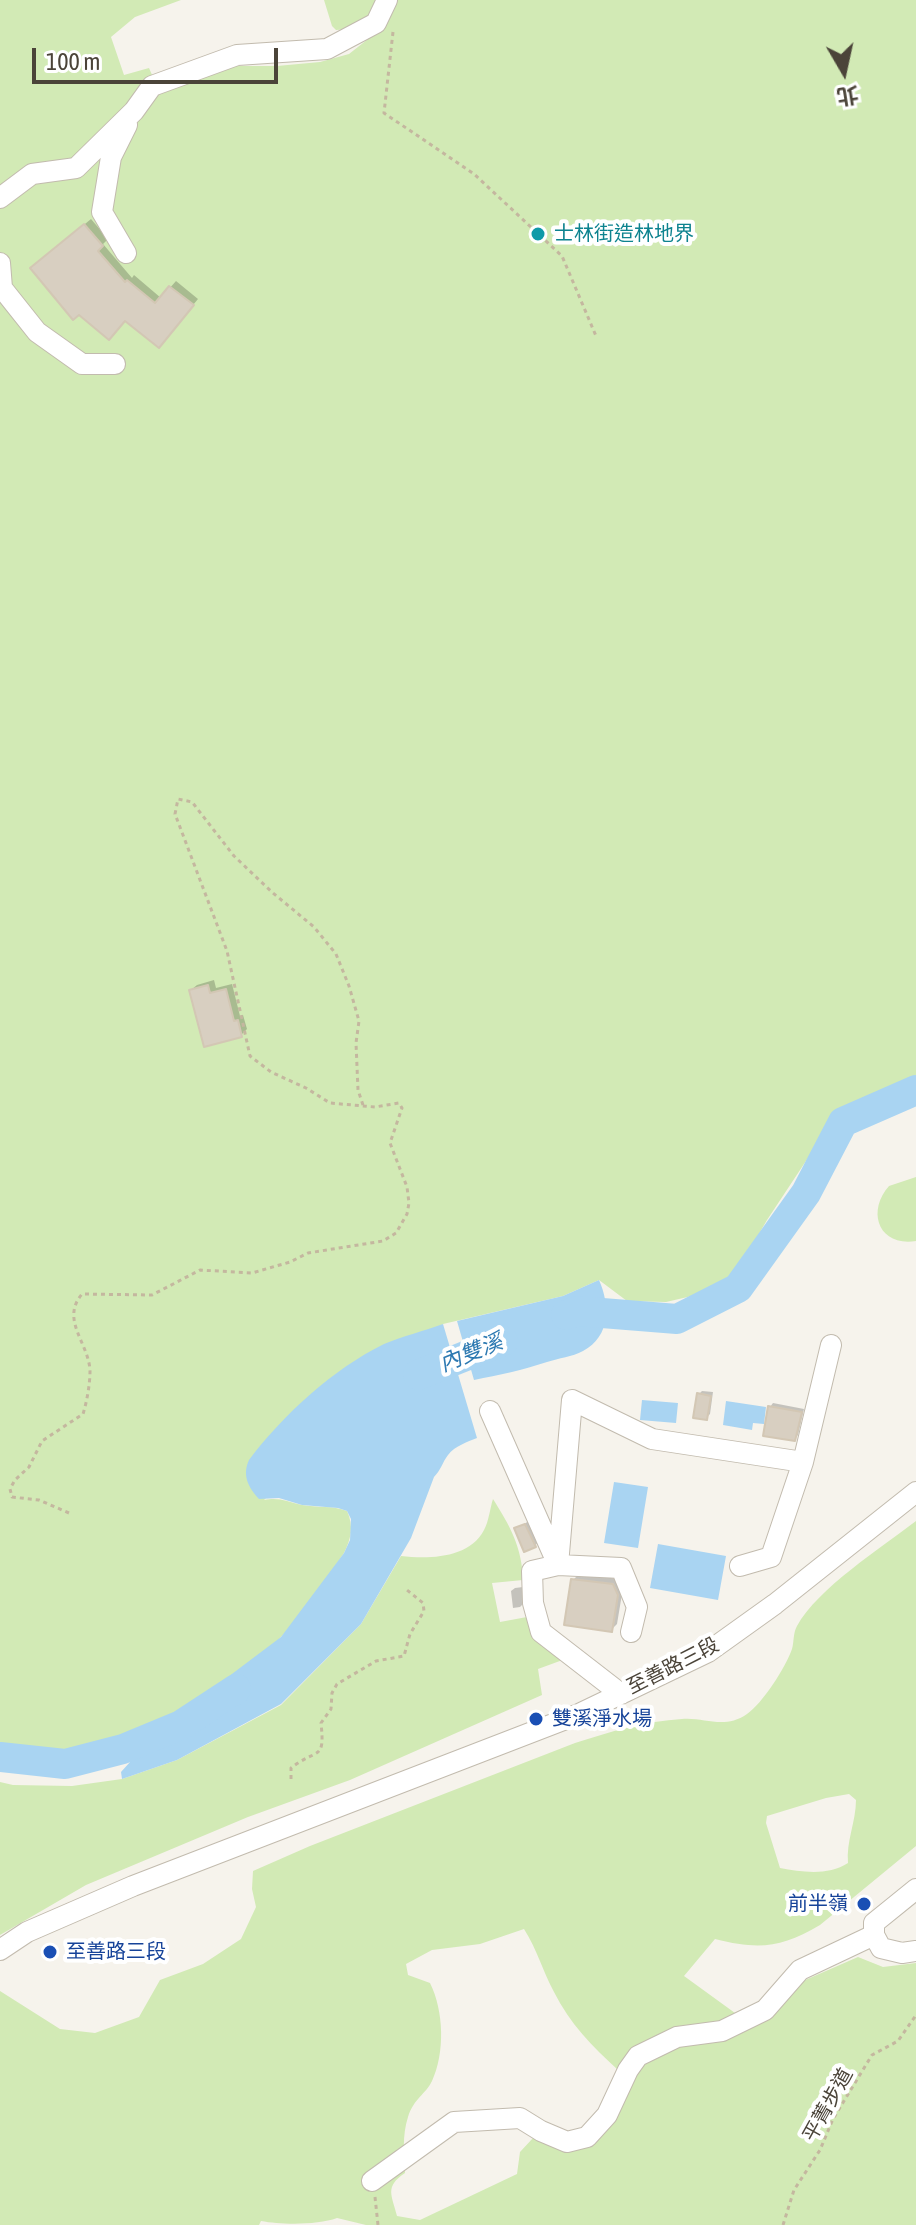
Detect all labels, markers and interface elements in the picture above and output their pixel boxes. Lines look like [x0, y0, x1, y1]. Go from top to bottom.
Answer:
scale bar [36, 32, 282, 82]
north arrow [804, 32, 884, 112]
text: 100 m [46, 48, 100, 75]
text: 北 [835, 81, 861, 110]
place label: 士林街造林地界 [554, 222, 694, 246]
marker: 士林街造林地界 [529, 225, 547, 243]
water label: 內雙溪 [435, 1328, 507, 1378]
street label: 至善路三段 [623, 1633, 723, 1699]
place label: 雙溪淨水場 [552, 1707, 652, 1731]
marker: 雙溪淨水場 [527, 1710, 545, 1728]
place label: 前半嶺 [788, 1892, 848, 1916]
marker: 前半嶺 [855, 1895, 873, 1913]
place label: 至善路三段 [66, 1940, 166, 1964]
marker: 至善路三段 [41, 1943, 59, 1961]
street label: 平菁步道 [798, 2064, 858, 2146]

